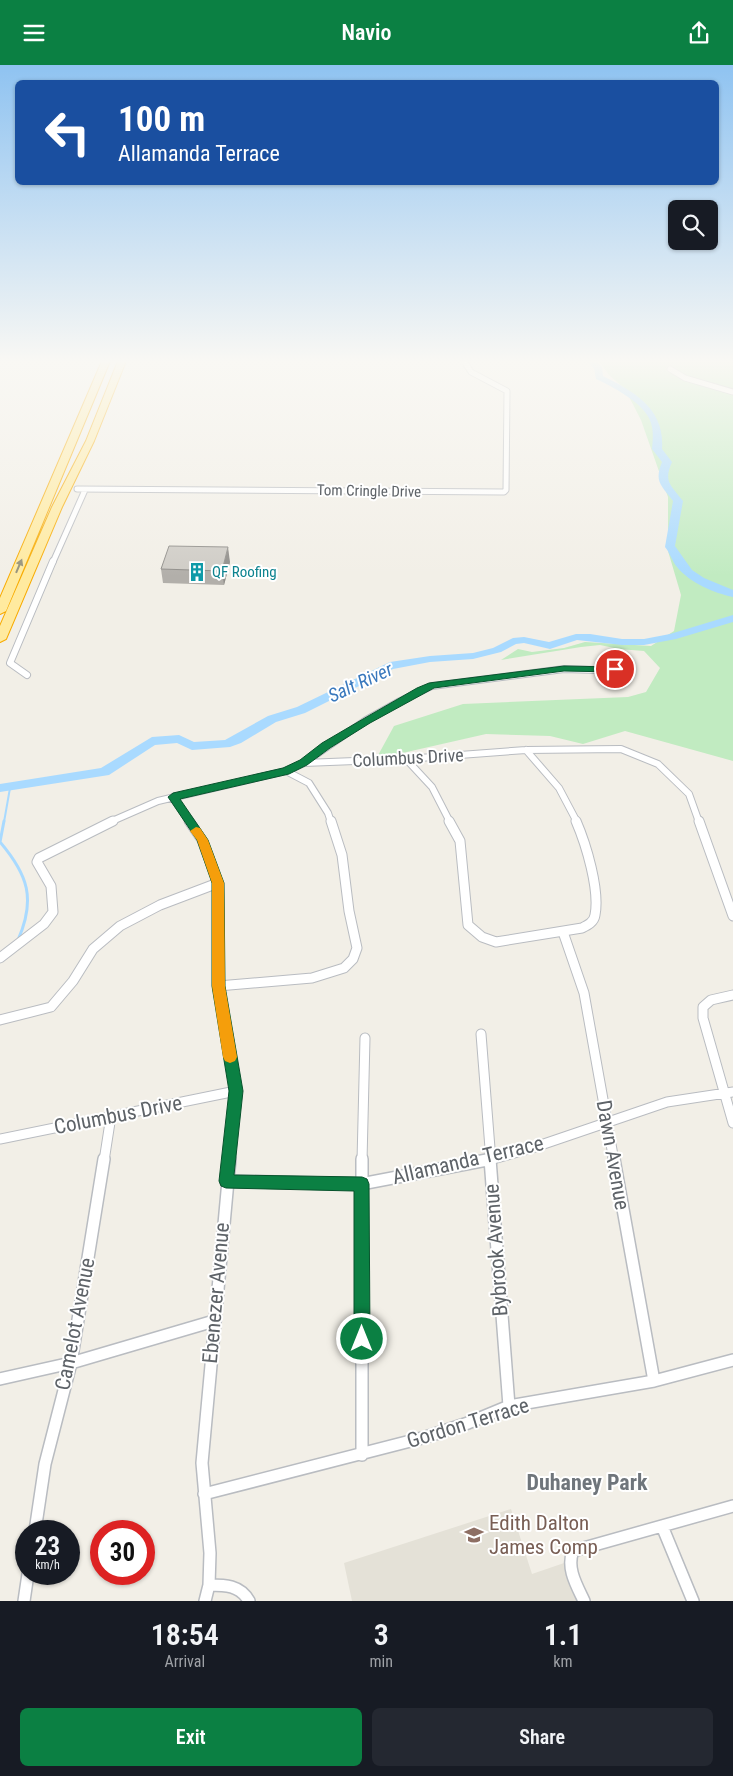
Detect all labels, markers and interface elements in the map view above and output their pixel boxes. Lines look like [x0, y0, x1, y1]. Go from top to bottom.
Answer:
icon: menu [20, 19, 48, 47]
icon: share [685, 19, 713, 47]
text: Navio [342, 20, 391, 45]
text: 100 m [118, 99, 205, 140]
icon: left [35, 100, 100, 165]
text: Allamanda Terrace [118, 141, 280, 166]
map controls [668, 200, 718, 250]
button: search [668, 200, 718, 250]
street label: Tom Cringle Drive [317, 481, 421, 501]
one-way arrow [15, 559, 23, 573]
building icon: QF Roofing [186, 561, 208, 583]
place label: QF Roofing [212, 563, 277, 581]
pin [594, 648, 636, 690]
icon: arrive [601, 655, 629, 683]
water label: Salt River [324, 657, 396, 707]
street label: Columbus Drive [352, 744, 464, 771]
street label: Columbus Drive [52, 1091, 184, 1139]
street label: Dawn Avenue [592, 1098, 634, 1212]
street label: Allamanda Terrace [390, 1131, 546, 1189]
street label: Bybrook Avenue [479, 1183, 513, 1317]
street label: Ebenezer Avenue [198, 1221, 234, 1364]
street label: Camelot Avenue [50, 1256, 100, 1392]
position arrow [335, 1312, 387, 1364]
street label: Gordon Terrace [404, 1393, 532, 1453]
district label: Duhaney Park [526, 1470, 648, 1495]
place label: Edith Dalton James Comp [489, 1511, 598, 1559]
speed limit sign: 30 [90, 1520, 155, 1585]
school or university icon: Edith Dalton James Comp [463, 1524, 485, 1546]
text: 23 [35, 1532, 60, 1561]
text: km/h [35, 1558, 60, 1572]
text: 18:54 [151, 1617, 219, 1652]
text: 3 [374, 1617, 389, 1652]
text: 1.1 [544, 1617, 582, 1652]
text: Arrival [164, 1652, 205, 1671]
text: min [370, 1652, 393, 1671]
text: km [553, 1652, 573, 1671]
button: Exit [20, 1708, 362, 1766]
button: Share [372, 1708, 713, 1766]

